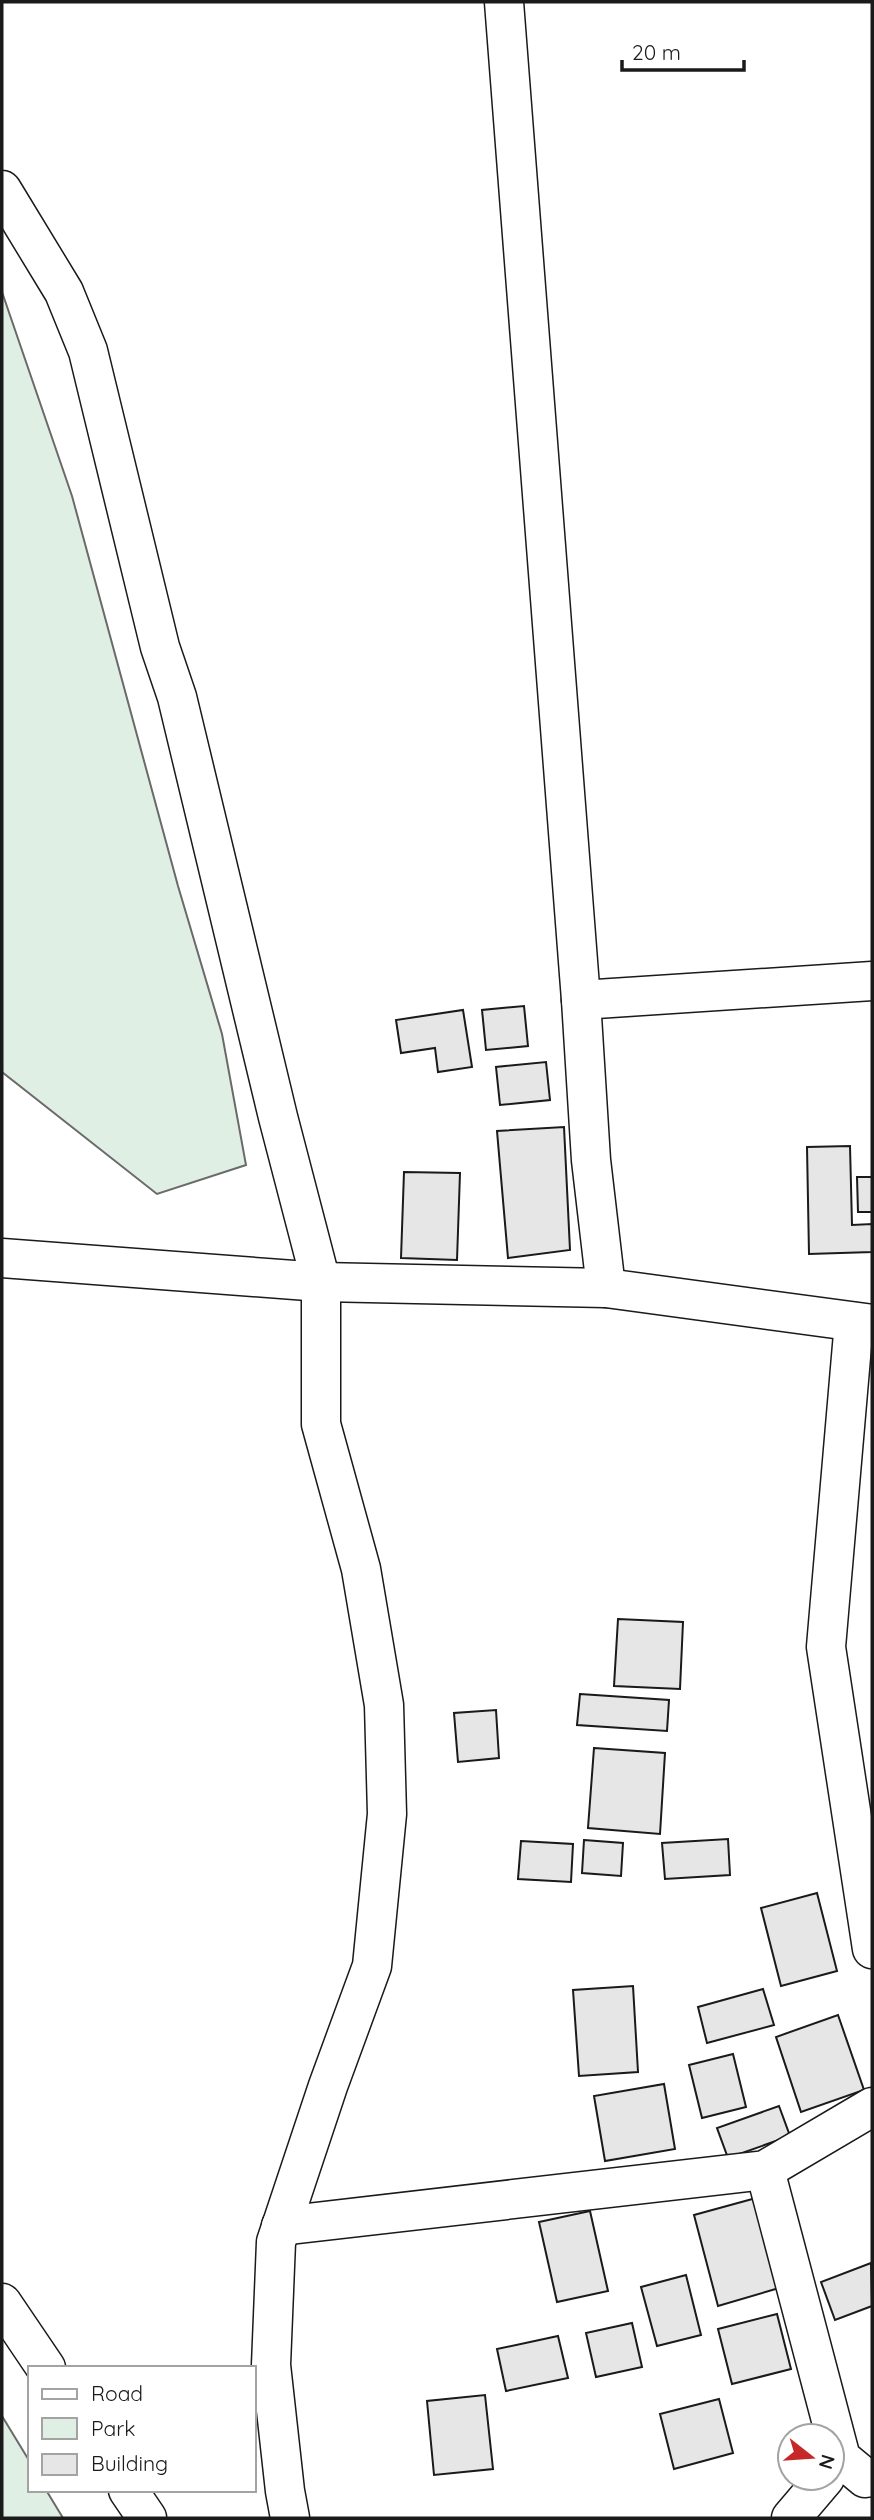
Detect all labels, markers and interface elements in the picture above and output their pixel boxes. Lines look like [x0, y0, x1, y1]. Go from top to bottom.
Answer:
scale bar [622, 28, 744, 72]
text: 20 m [632, 39, 681, 65]
legend [28, 2366, 256, 2492]
text: Road [91, 2380, 143, 2406]
text: Park [91, 2415, 135, 2441]
north arrow [776, 2422, 846, 2492]
text: Building [91, 2450, 168, 2476]
text: N [814, 2452, 841, 2472]

